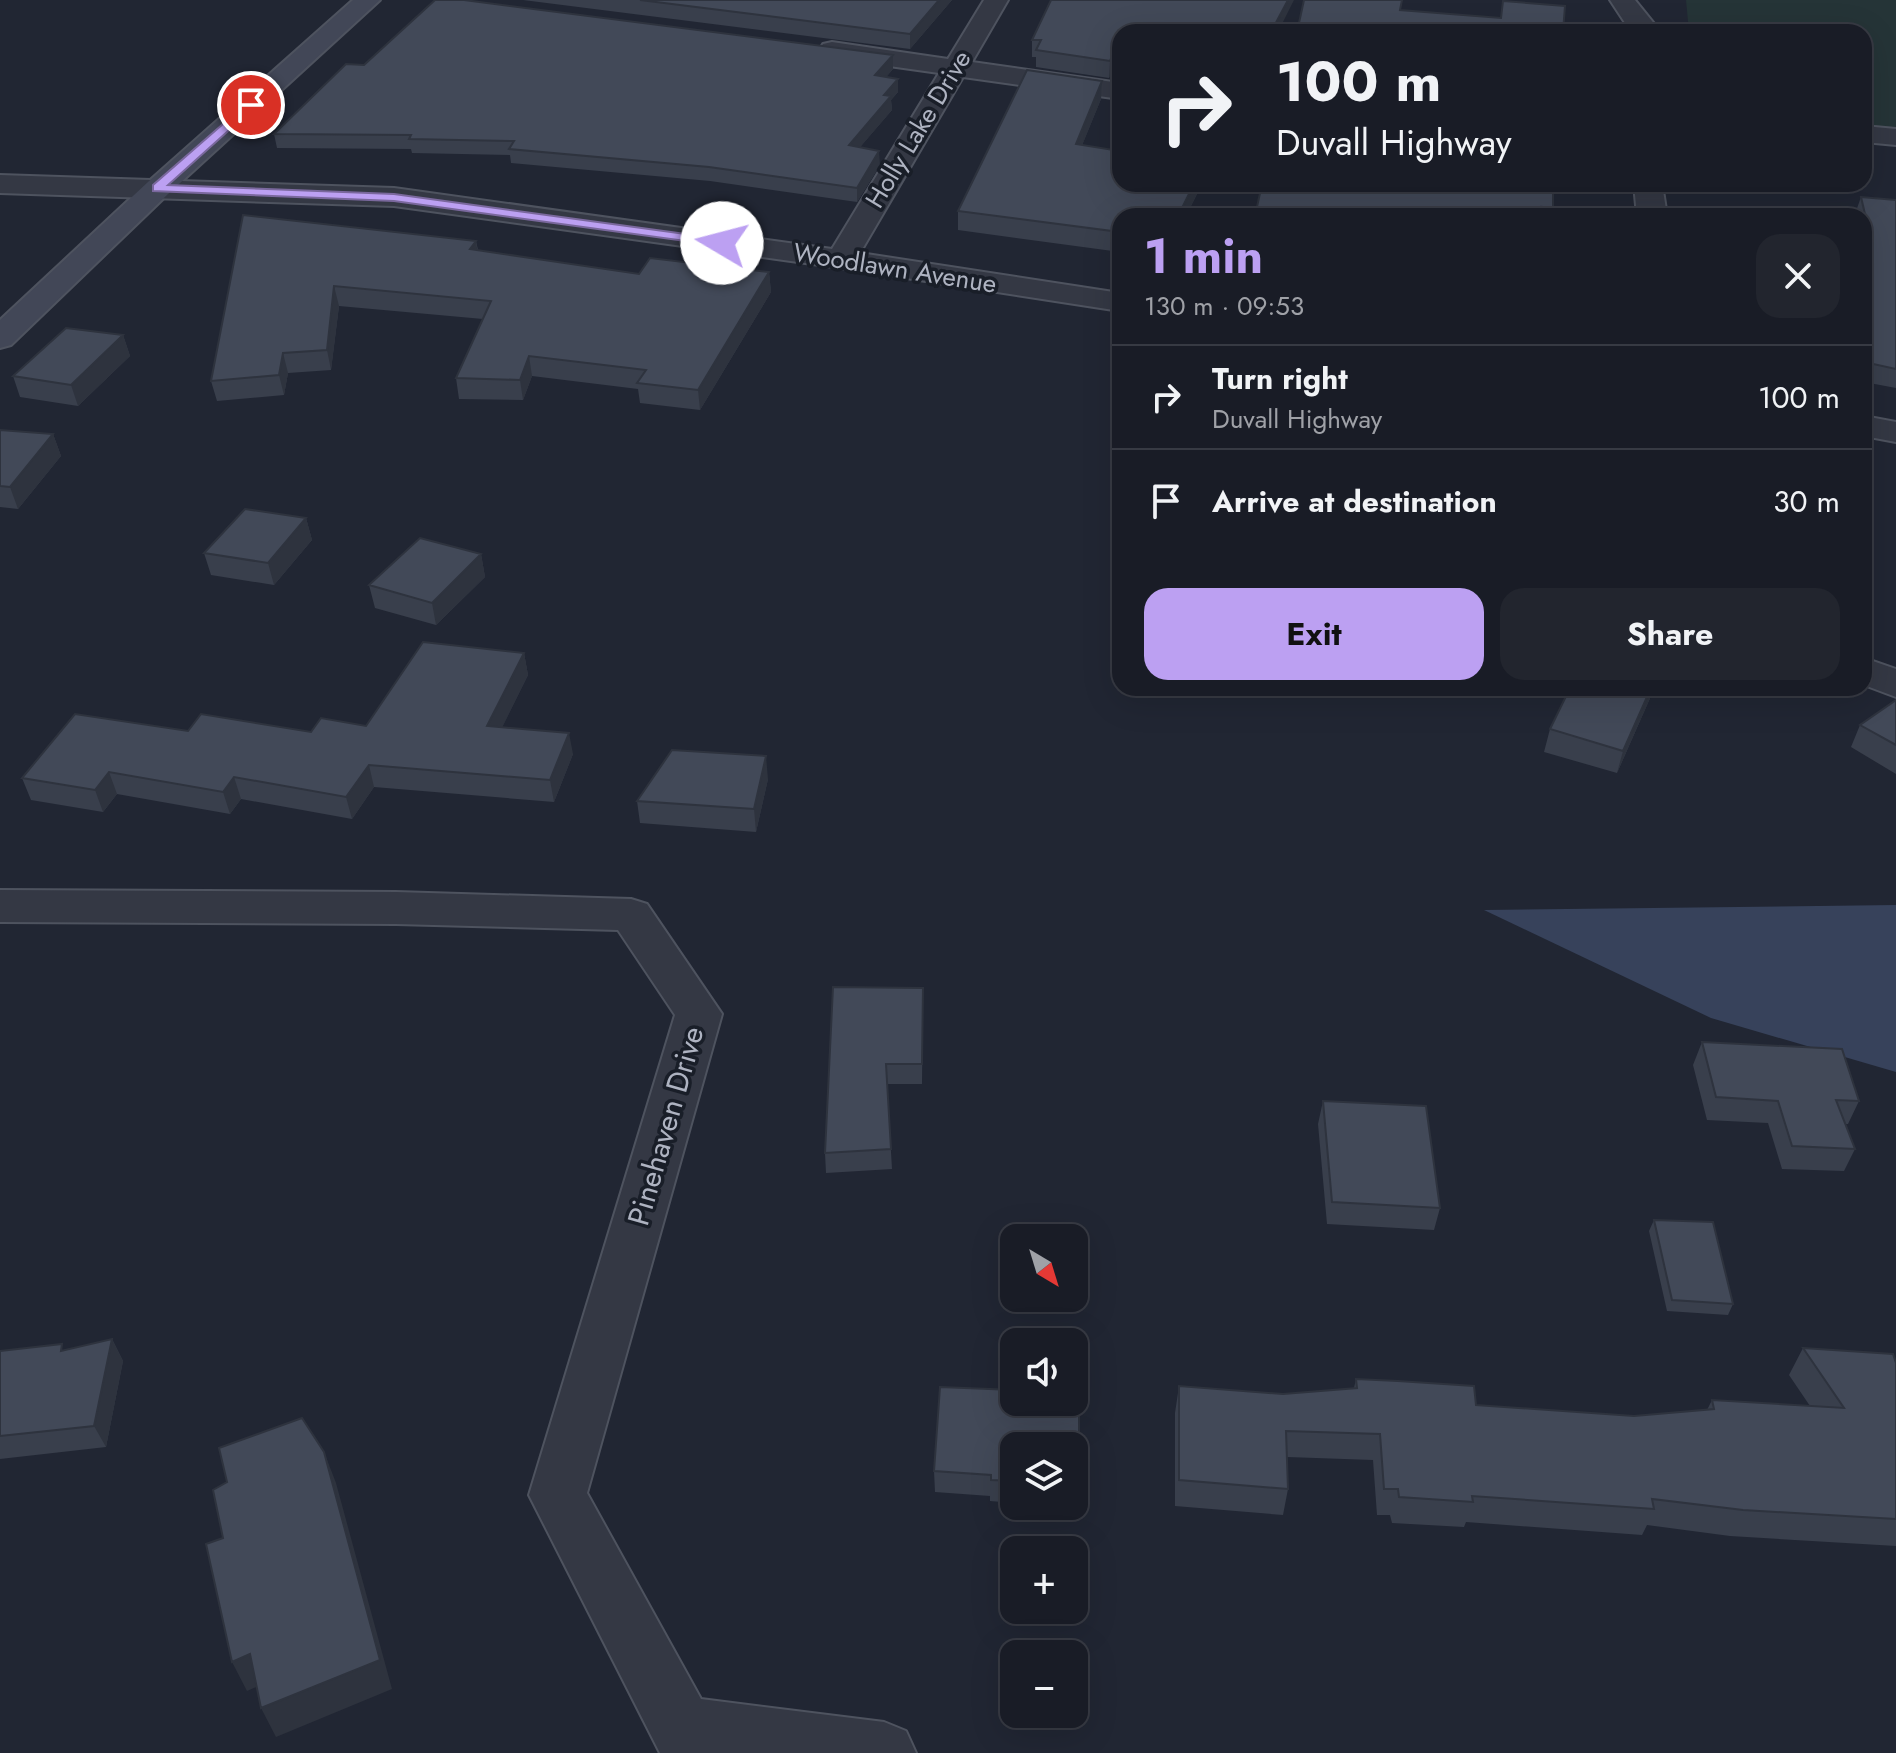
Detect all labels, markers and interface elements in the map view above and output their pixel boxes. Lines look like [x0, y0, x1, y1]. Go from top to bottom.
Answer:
text: 100 m [1276, 41, 1441, 122]
street label: Holly Lake Drive [856, 43, 980, 215]
icon: right [1144, 56, 1248, 160]
pin [217, 71, 285, 139]
icon: arrive [229, 83, 273, 127]
text: Duvall Highway [1276, 116, 1512, 168]
position arrow [680, 201, 764, 285]
text: 1 min [1144, 222, 1263, 291]
street label: Woodlawn Avenue [791, 233, 999, 303]
button: close [1756, 234, 1840, 318]
text: 130 m · 09:53 [1144, 287, 1304, 325]
text: Turn right [1212, 357, 1348, 400]
icon: right [1144, 375, 1188, 419]
text: 100 m [1758, 376, 1840, 419]
text: Duvall Highway [1212, 400, 1382, 438]
icon: arrive [1144, 479, 1188, 523]
text: Arrive at destination [1212, 480, 1497, 523]
text: 30 m [1773, 480, 1840, 523]
button: Exit [1144, 588, 1484, 680]
button: Share [1500, 588, 1840, 680]
street label: Pinehaven Drive [617, 1021, 714, 1230]
north arrow [1000, 1224, 1088, 1312]
map controls [1000, 1224, 1088, 1728]
button: sound [1000, 1328, 1088, 1416]
button: layers [1000, 1432, 1088, 1520]
button: + [1000, 1536, 1088, 1624]
button: − [1000, 1640, 1088, 1728]

